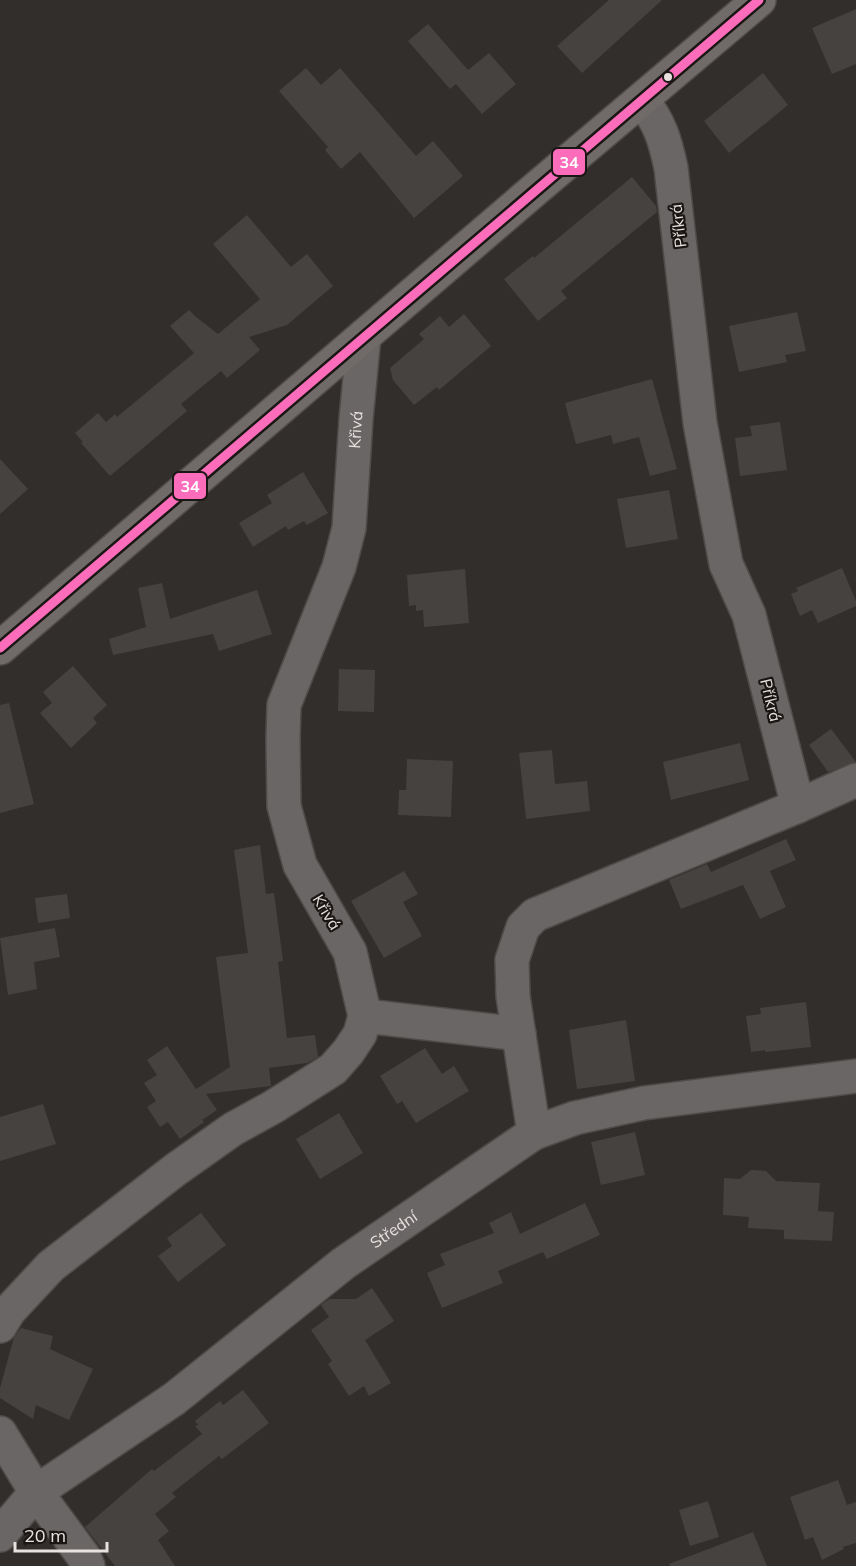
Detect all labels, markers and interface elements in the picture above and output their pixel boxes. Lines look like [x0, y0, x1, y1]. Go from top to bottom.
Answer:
unlabelled marker [662, 71, 674, 83]
line badge: 34 [552, 148, 586, 176]
text: 34 [559, 152, 579, 172]
street label: Příkrá [665, 203, 691, 249]
street label: Křivá [344, 410, 367, 449]
line badge: 34 [173, 472, 207, 500]
text: 34 [180, 476, 200, 496]
street label: Příkrá [756, 676, 786, 724]
street label: Křivá [309, 891, 345, 933]
street label: Střední [366, 1205, 422, 1252]
scale bar [15, 1515, 106, 1553]
text: 20 m [24, 1524, 66, 1547]

